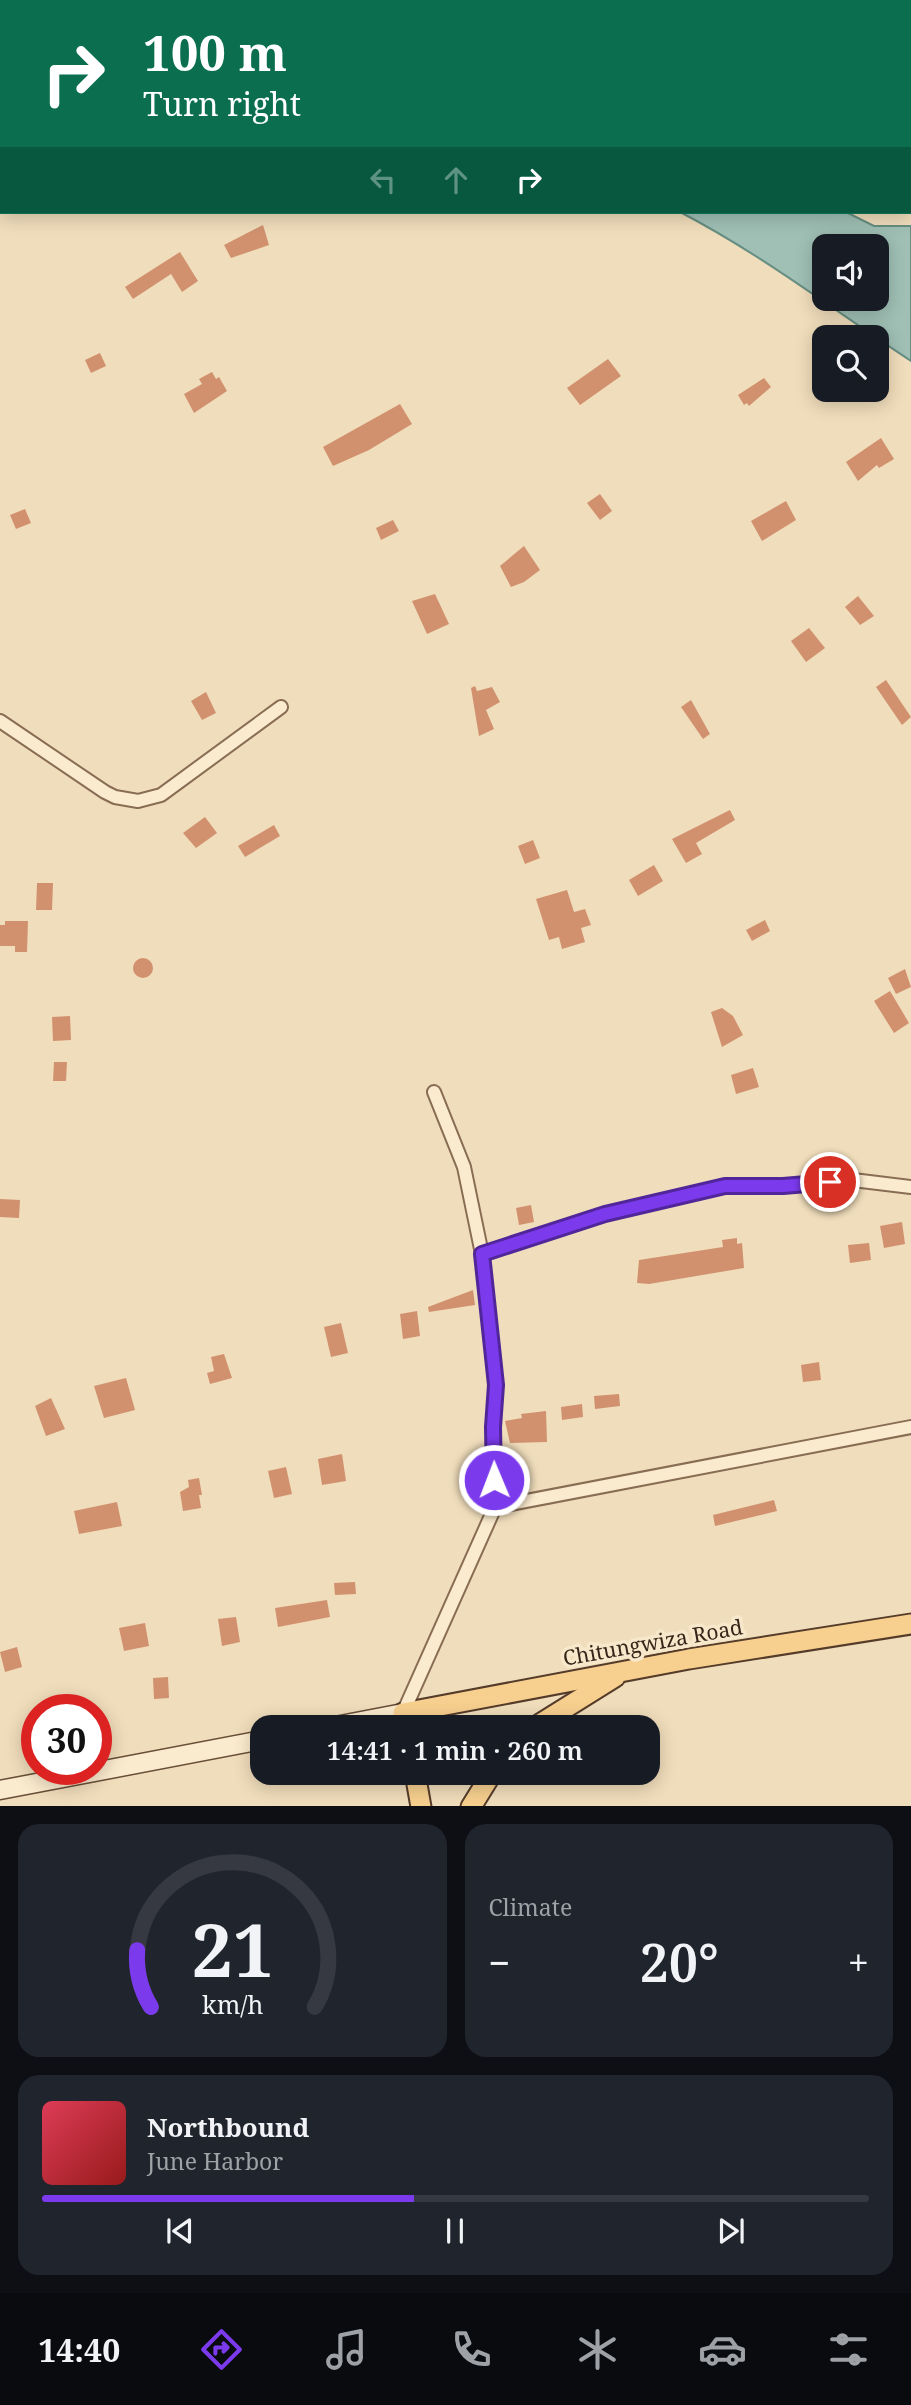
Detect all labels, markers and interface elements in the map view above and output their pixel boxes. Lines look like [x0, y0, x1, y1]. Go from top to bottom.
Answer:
text: 100 m [143, 19, 287, 85]
icon: right [28, 28, 119, 119]
text: Turn right [143, 82, 301, 125]
icon: left [364, 161, 402, 199]
icon: ahead [437, 161, 475, 199]
icon: right [510, 161, 548, 199]
map controls [812, 234, 889, 402]
button: sound [812, 234, 889, 311]
button: search [812, 325, 889, 402]
pin [800, 1152, 860, 1212]
icon: arrive [811, 1163, 849, 1201]
position arrow [457, 1443, 531, 1517]
street label: Chitungwiza Road [561, 1612, 745, 1672]
speed limit sign: 30 [21, 1694, 112, 1785]
text: 14:41 · 1 min · 260 m [327, 1732, 583, 1768]
text: Climate [489, 1891, 572, 1923]
text: 21 [191, 1899, 273, 1998]
text: 20° [639, 1926, 719, 1997]
text: − [489, 1936, 511, 1988]
text: + [848, 1936, 869, 1988]
text: km/h [202, 1986, 263, 2020]
text: Northbound [147, 2109, 309, 2145]
text: June Harbor [147, 2145, 283, 2177]
icon: previous [161, 2212, 199, 2250]
icon: pause [436, 2212, 474, 2250]
icon: next [712, 2212, 750, 2250]
icon: directions [197, 2325, 246, 2374]
icon: music [322, 2325, 371, 2374]
icon: phone [447, 2325, 496, 2374]
icon: climate [573, 2325, 622, 2374]
icon: car [698, 2325, 747, 2374]
icon: filters [824, 2325, 873, 2374]
text: 14:40 [38, 2328, 120, 2371]

